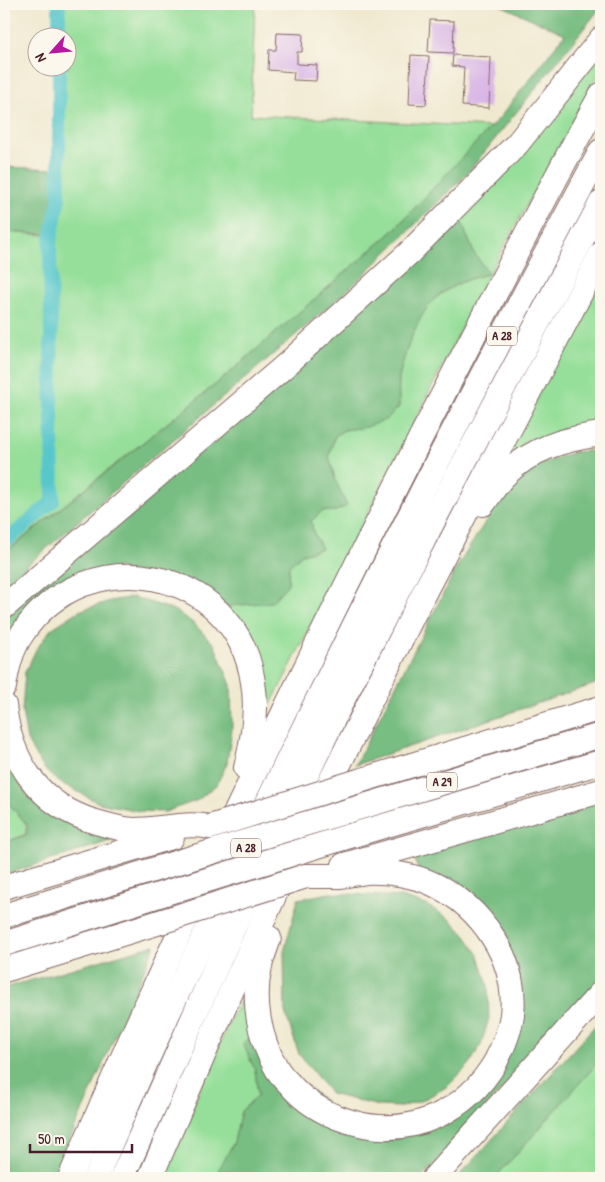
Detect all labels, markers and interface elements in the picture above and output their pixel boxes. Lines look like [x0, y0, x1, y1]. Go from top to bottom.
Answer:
north arrow [28, 28, 78, 78]
text: N [30, 50, 50, 66]
road number: A 28 [487, 326, 517, 346]
road number: A 29 [427, 772, 457, 792]
road number: A 28 [231, 838, 261, 858]
scale bar [30, 1122, 132, 1154]
text: 50 m [38, 1128, 65, 1149]

